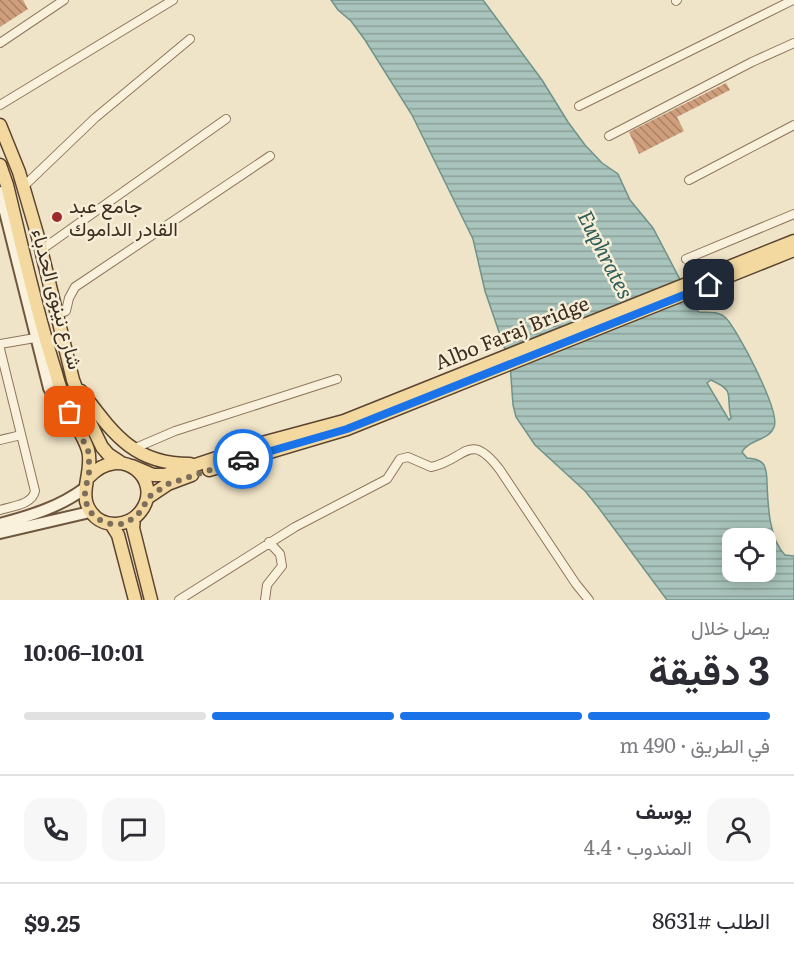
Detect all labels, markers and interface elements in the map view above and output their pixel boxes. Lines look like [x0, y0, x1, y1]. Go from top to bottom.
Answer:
place label: جامع عبد القادر الداموك [69, 189, 178, 242]
water label: Euphrates [572, 204, 643, 304]
marker: جامع عبد القادر الداموك [50, 210, 64, 224]
street label: شارع نينوى الحدباء [25, 225, 92, 373]
pin [683, 259, 734, 310]
icon: home [692, 268, 725, 301]
street label: Albo Faraj Bridge [430, 286, 593, 376]
pin [44, 386, 95, 437]
icon: bag [53, 395, 86, 428]
courier [213, 429, 273, 489]
icon: car [227, 443, 260, 476]
map controls [722, 528, 776, 582]
button: locate [722, 528, 776, 582]
text: يصل خلال [691, 611, 770, 641]
text: 10:01–10:06 [24, 635, 144, 668]
text: 3 دقيقة [648, 639, 770, 697]
text: في الطريق · 490 m [619, 729, 770, 759]
text: يوسف [636, 793, 692, 826]
button: phone [24, 798, 87, 861]
button: chat [102, 798, 165, 861]
button: person [707, 798, 770, 861]
text: المندوب · 4.4 [584, 831, 692, 861]
text: الطلب #8631 [652, 903, 770, 936]
text: $9.25 [24, 906, 81, 939]

